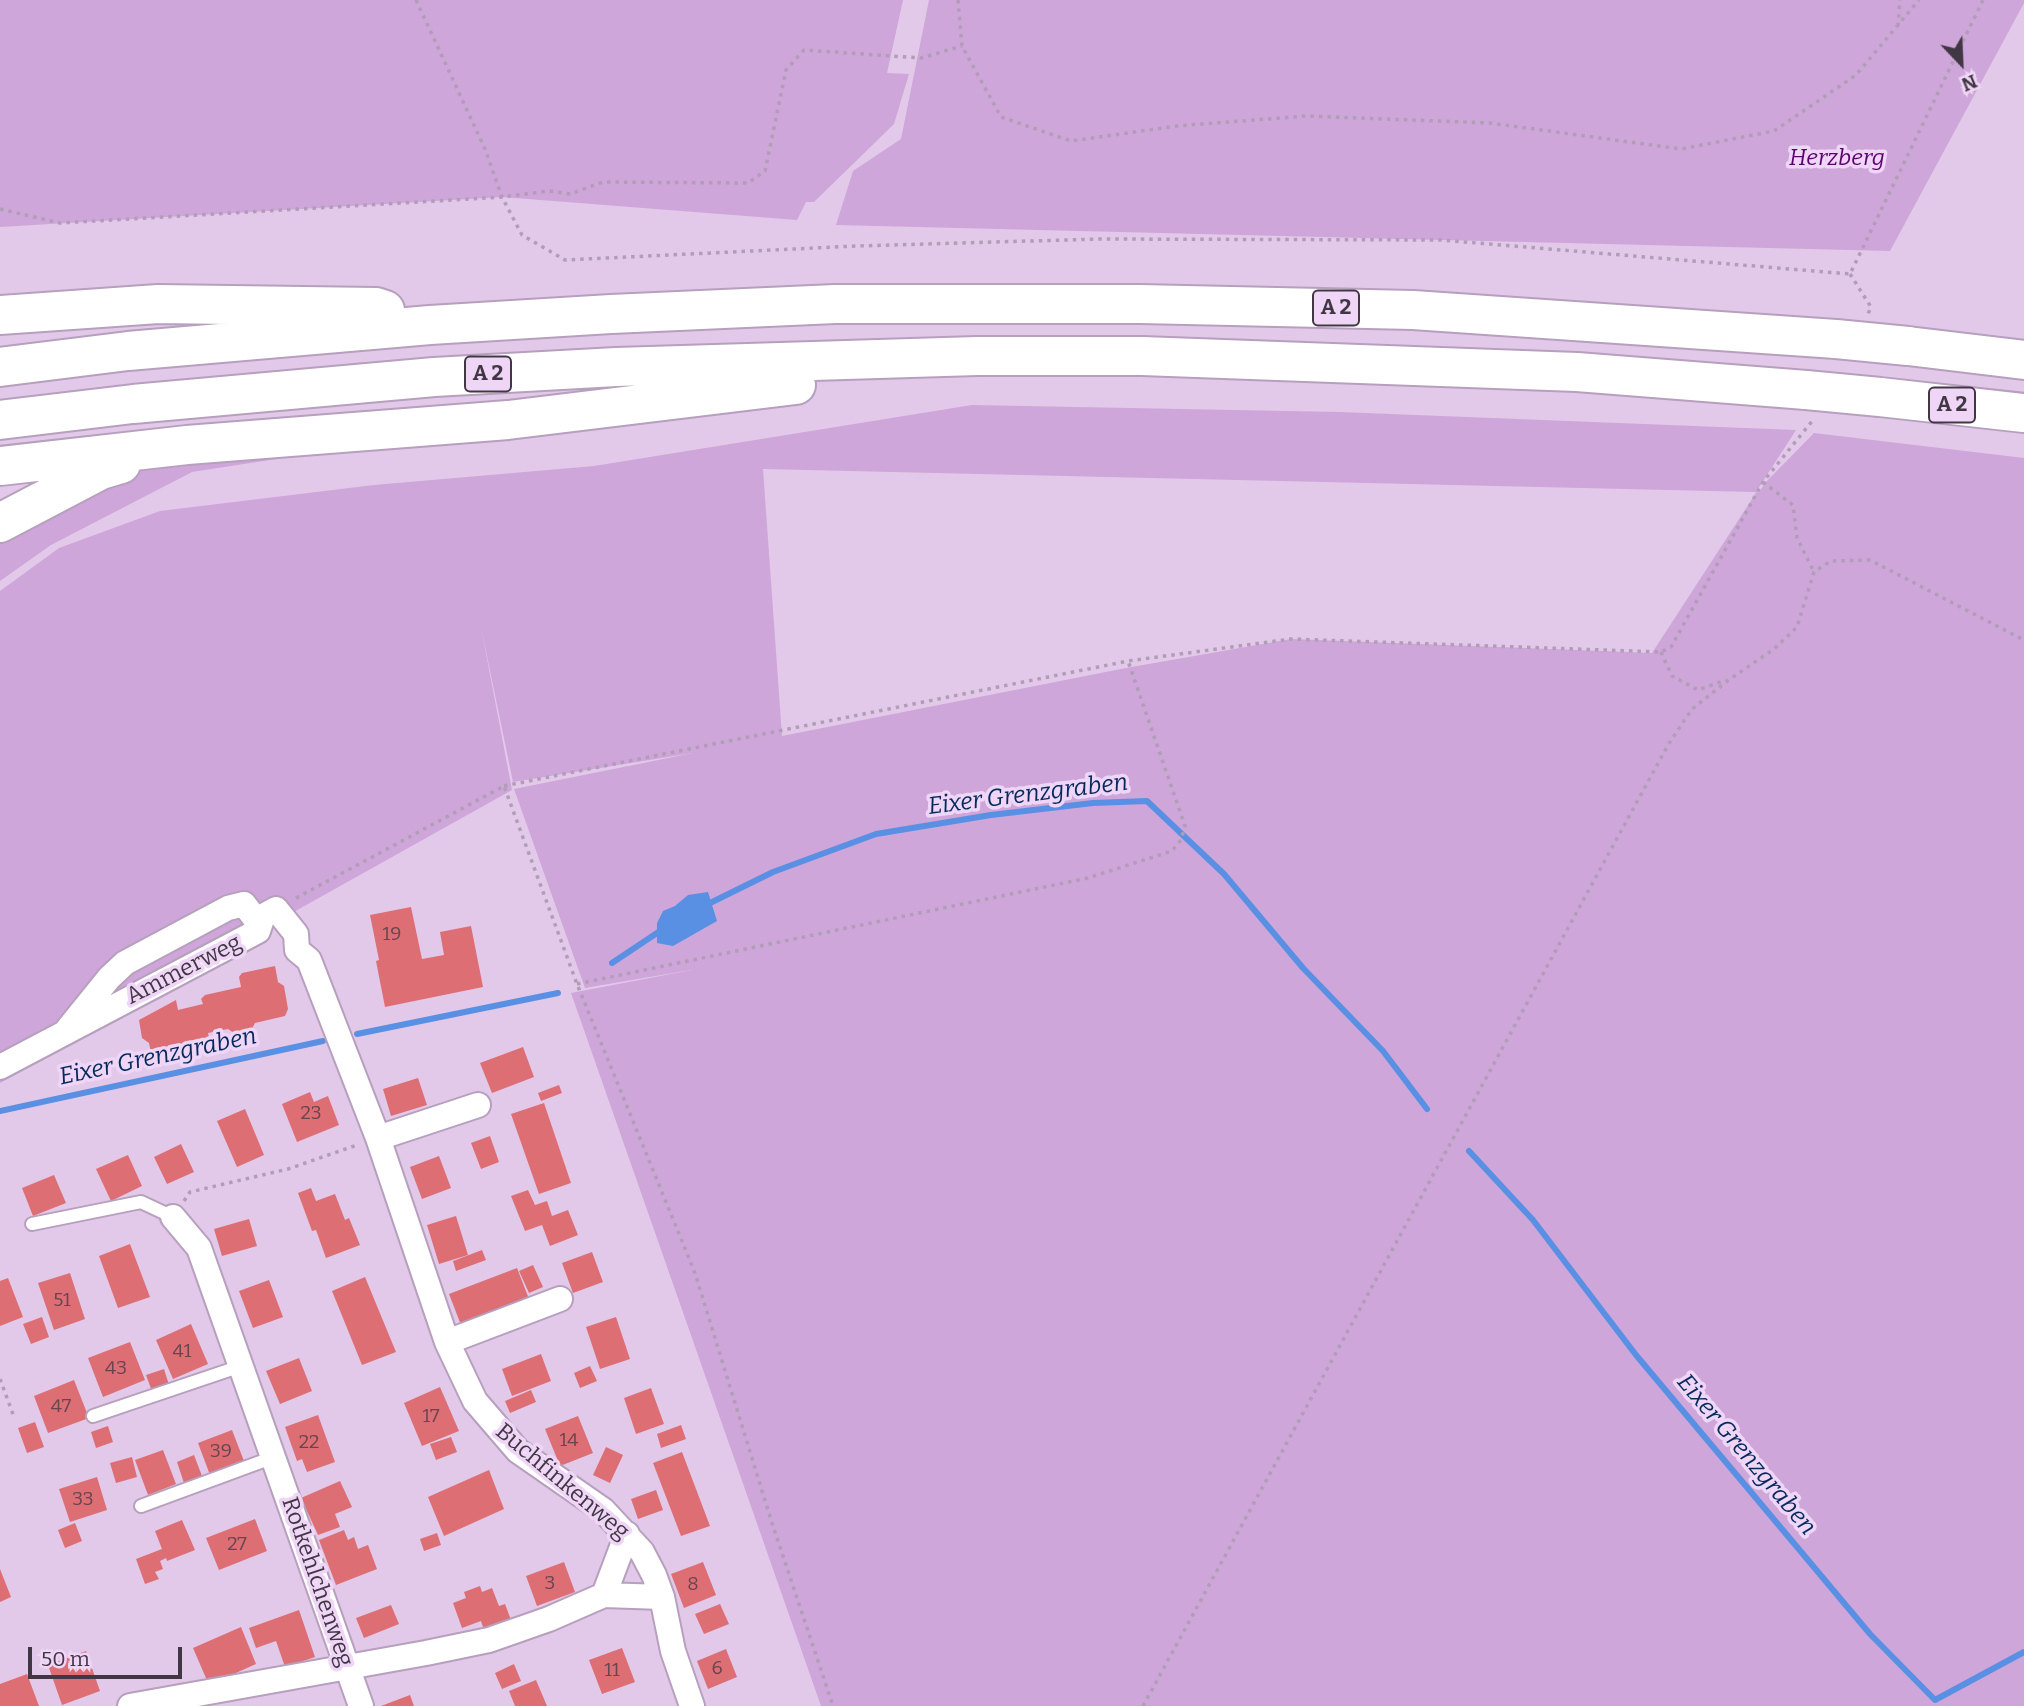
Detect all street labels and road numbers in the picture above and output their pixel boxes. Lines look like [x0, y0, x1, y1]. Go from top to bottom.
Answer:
road number: A 2 [1313, 290, 1359, 326]
road number: A 2 [465, 356, 511, 392]
road number: A 2 [1929, 388, 1975, 422]
street label: Ammerweg [122, 929, 246, 1011]
street label: Buchfinkenweg [489, 1418, 635, 1546]
street label: Rotkehlchenweg [275, 1494, 359, 1670]

